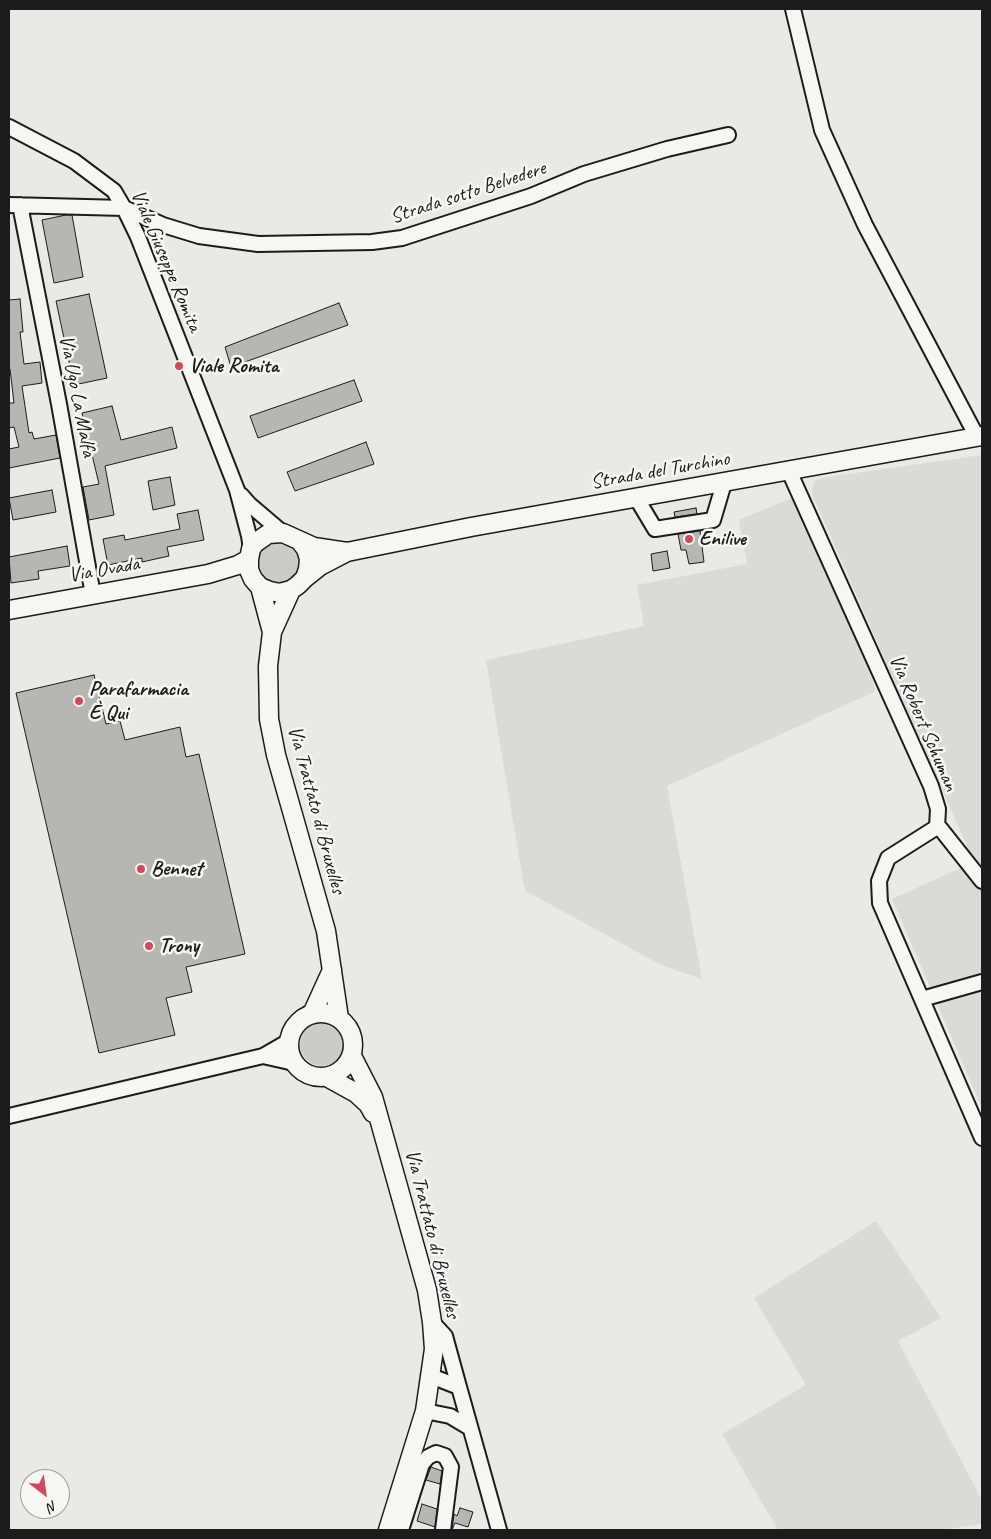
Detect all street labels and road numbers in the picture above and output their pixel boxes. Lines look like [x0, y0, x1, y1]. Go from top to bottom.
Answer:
street label: Strada sotto Belvedere [387, 156, 549, 230]
street label: Viale Giuseppe Romita [125, 186, 207, 336]
street label: Via Ugo La Malfa [53, 333, 101, 459]
street label: Strada del Turchino [589, 446, 731, 496]
street label: Via Ovada [67, 551, 141, 589]
street label: Via Robert Schuman [883, 651, 963, 795]
street label: Via Trattato di Bruxelles [281, 723, 351, 897]
street label: Via Trattato di Bruxelles [399, 1147, 465, 1321]

